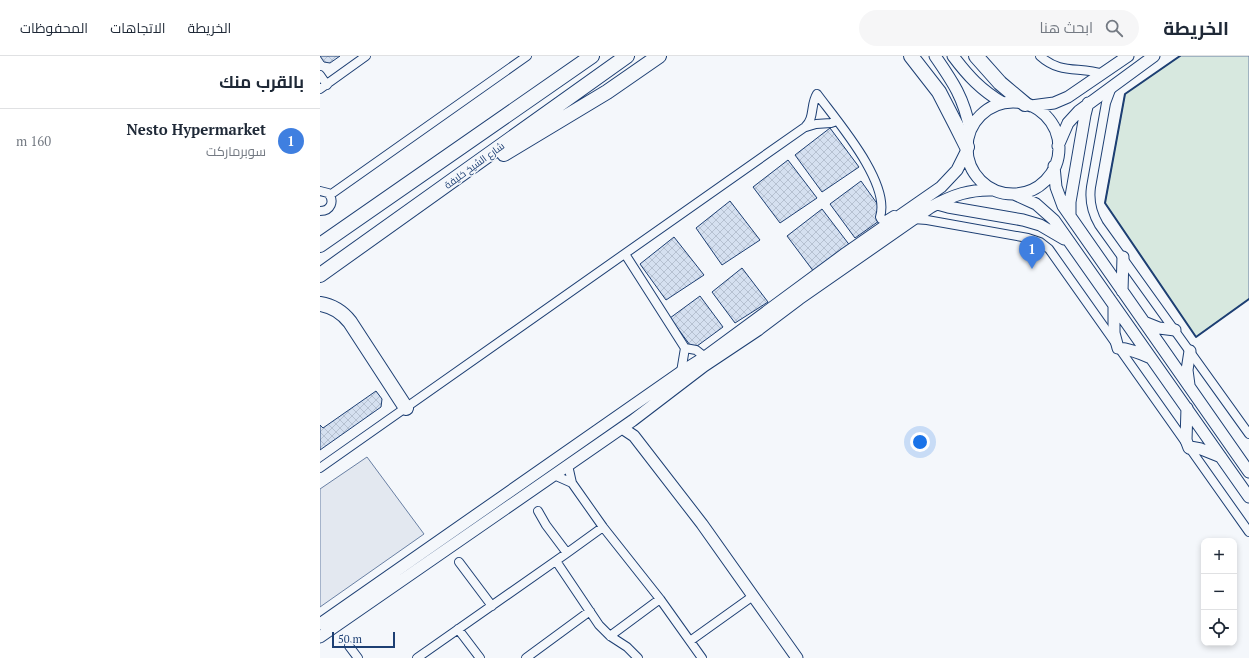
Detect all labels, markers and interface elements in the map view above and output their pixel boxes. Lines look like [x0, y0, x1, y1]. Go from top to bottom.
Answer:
search box [859, 10, 1139, 46]
text: الخريطة [1163, 15, 1229, 40]
text: ابحث هنا [1039, 17, 1093, 37]
icon: search [1103, 17, 1125, 39]
text: المحفوظات [20, 18, 88, 37]
text: الاتجاهات [110, 18, 166, 37]
text: الخريطة [188, 18, 231, 37]
text: بالقرب منك [219, 70, 304, 93]
text: Nesto Hypermarket [126, 119, 266, 139]
text: 160 m [16, 132, 51, 150]
text: 1 [287, 132, 295, 150]
street label: شارع الشيخ خليفة [442, 139, 507, 192]
text: سوبرماركت [206, 142, 266, 160]
pin: 1 [1019, 236, 1045, 269]
your location [910, 432, 930, 452]
map controls [1201, 538, 1237, 646]
button: + [1201, 538, 1237, 574]
button: − [1201, 574, 1237, 610]
button: locate [1201, 610, 1237, 646]
scale bar [332, 630, 395, 649]
text: 50 m [338, 632, 362, 646]

